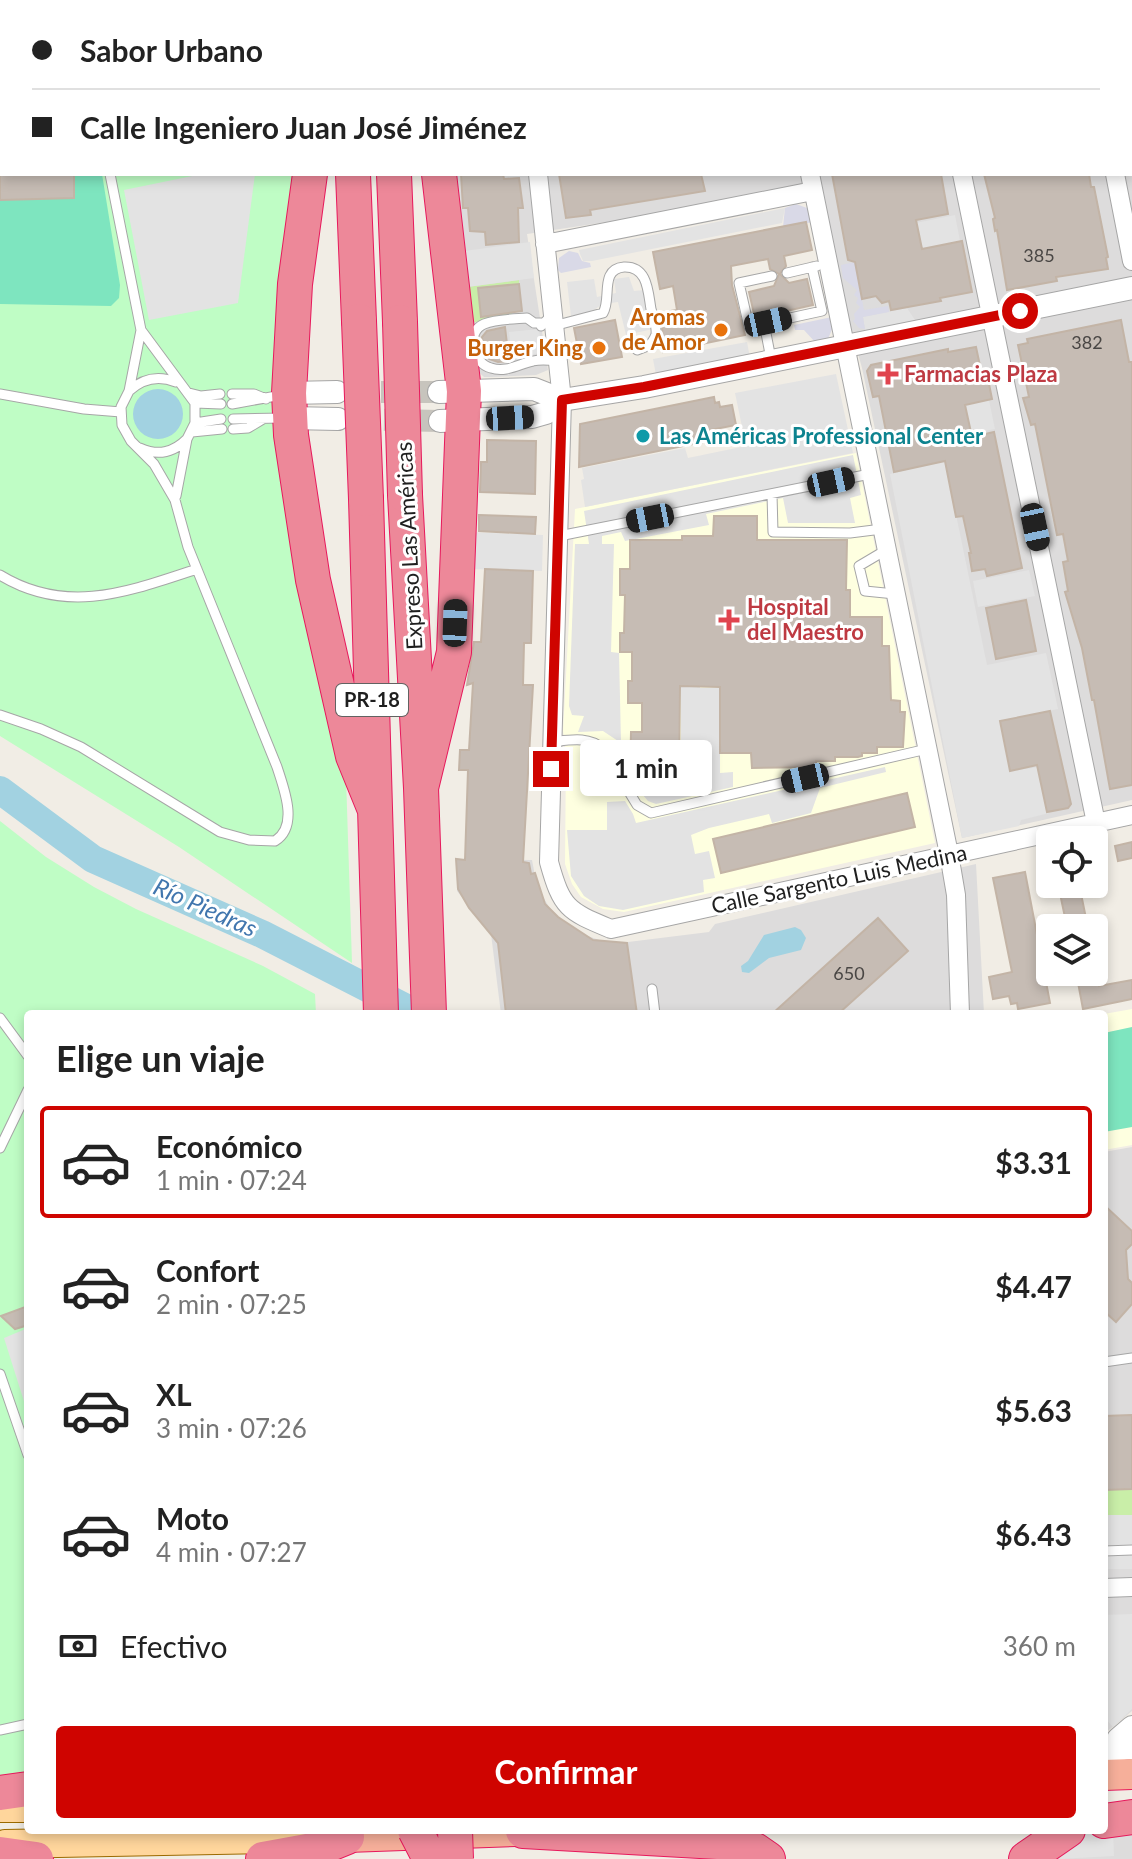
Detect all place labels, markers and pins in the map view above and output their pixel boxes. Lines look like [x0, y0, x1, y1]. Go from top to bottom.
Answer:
place label: Aromas de Amor [622, 303, 706, 355]
marker: Aromas de Amor [712, 321, 730, 339]
place label: Burger King [467, 334, 583, 361]
marker: Burger King [590, 339, 608, 357]
place label: Farmacias Plaza [904, 360, 1058, 387]
marker: Farmacias Plaza [879, 365, 897, 383]
place label: Las Américas Professional Center [659, 422, 984, 449]
marker: Las Américas Professional Center [634, 427, 652, 445]
place label: Hospital del Maestro [747, 593, 864, 645]
marker: Hospital del Maestro [718, 609, 740, 631]

